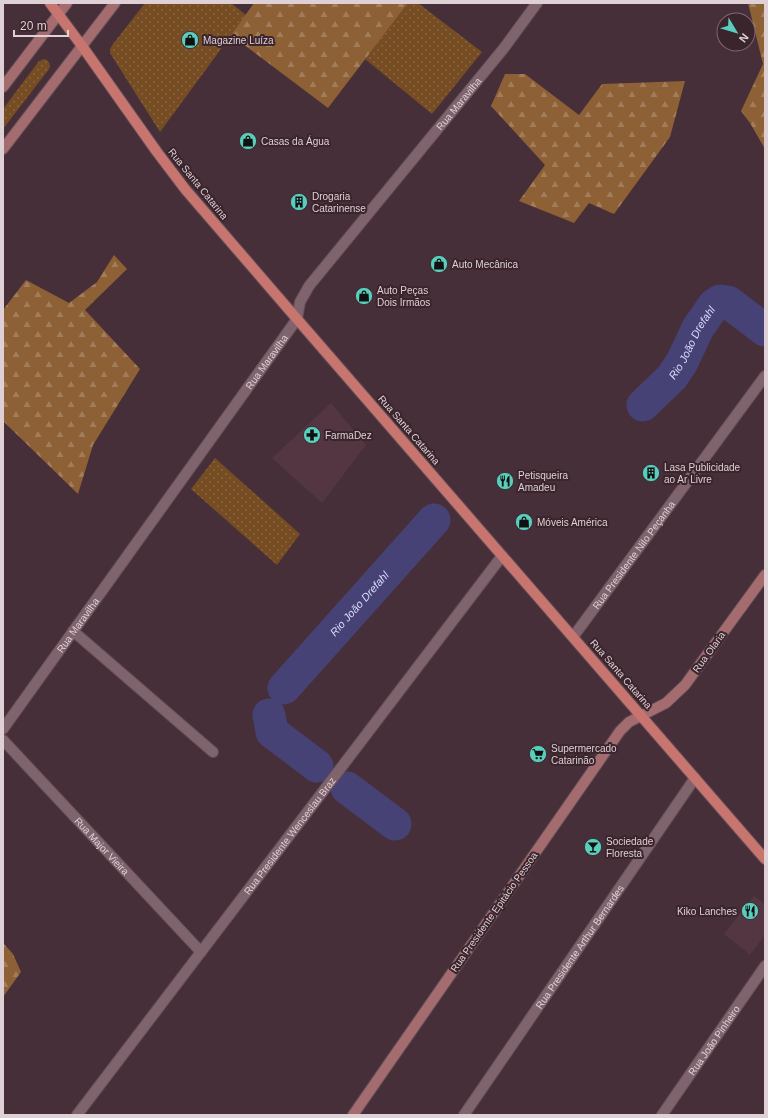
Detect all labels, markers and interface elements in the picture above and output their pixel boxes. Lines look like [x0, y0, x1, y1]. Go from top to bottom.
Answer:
scale bar [14, 12, 68, 38]
north arrow [716, 12, 756, 52]
text: 20 m [20, 19, 47, 33]
shop icon: Magazine Luíza [180, 30, 200, 50]
text: N [737, 31, 751, 45]
place label: Magazine Luíza [203, 35, 274, 46]
street label: Rua Maravilha [434, 75, 483, 132]
shop icon: Casas da Água [238, 131, 258, 151]
place label: Casas da Água [261, 135, 330, 147]
street label: Rua Santa Catarina [166, 146, 230, 222]
place label: Drogaria Catarinense [312, 191, 366, 214]
building icon: Drogaria Catarinense [289, 192, 309, 212]
shop icon: Auto Mecânica [429, 254, 449, 274]
place label: Auto Mecânica [452, 259, 519, 270]
place label: Auto Peças Dois Irmãos [377, 285, 430, 308]
shop icon: Auto Peças Dois Irmãos [354, 286, 374, 306]
water label: Rio João Drefahl [666, 304, 718, 381]
street label: Rua Maravilha [243, 332, 290, 391]
street label: Rua Santa Catarina [376, 393, 442, 467]
pharmacy icon: FarmaDez [302, 425, 322, 445]
place label: FarmaDez [325, 430, 372, 441]
place label: Lasa Publicidade ao Ar Livre [664, 462, 741, 485]
building icon: Lasa Publicidade ao Ar Livre [641, 463, 661, 483]
place label: Petisqueira Amadeu [518, 470, 568, 493]
restaurant icon: Petisqueira Amadeu [495, 471, 515, 491]
street label: Rua Presidente Nilo Peçanha [590, 498, 677, 611]
shop icon: Móveis América [514, 512, 534, 532]
place label: Móveis América [537, 517, 608, 528]
water label: Rio João Drefahl [327, 569, 391, 638]
street label: Rua Maravilha [54, 595, 101, 654]
street label: Rua Olaria [690, 629, 728, 675]
street label: Rua Santa Catarina [588, 637, 654, 711]
place label: Supermercado Catarinão [551, 743, 617, 766]
supermarket icon: Supermercado Catarinão [528, 744, 548, 764]
street label: Rua Presidente Wenceslau Braz [241, 775, 338, 896]
street label: Rua Major Vieira [73, 815, 132, 877]
place label: Sociedade Floresta [606, 836, 654, 859]
bar icon: Sociedade Floresta [583, 837, 603, 857]
street label: Rua Presidente Epitácio Pessoa [448, 850, 540, 974]
street label: Rua Presidente Arthur Bernardes [533, 883, 626, 1011]
restaurant icon: Kiko Lanches [740, 901, 760, 921]
place label: Kiko Lanches [677, 906, 737, 917]
street label: Rua João Pinheiro [686, 1003, 742, 1077]

